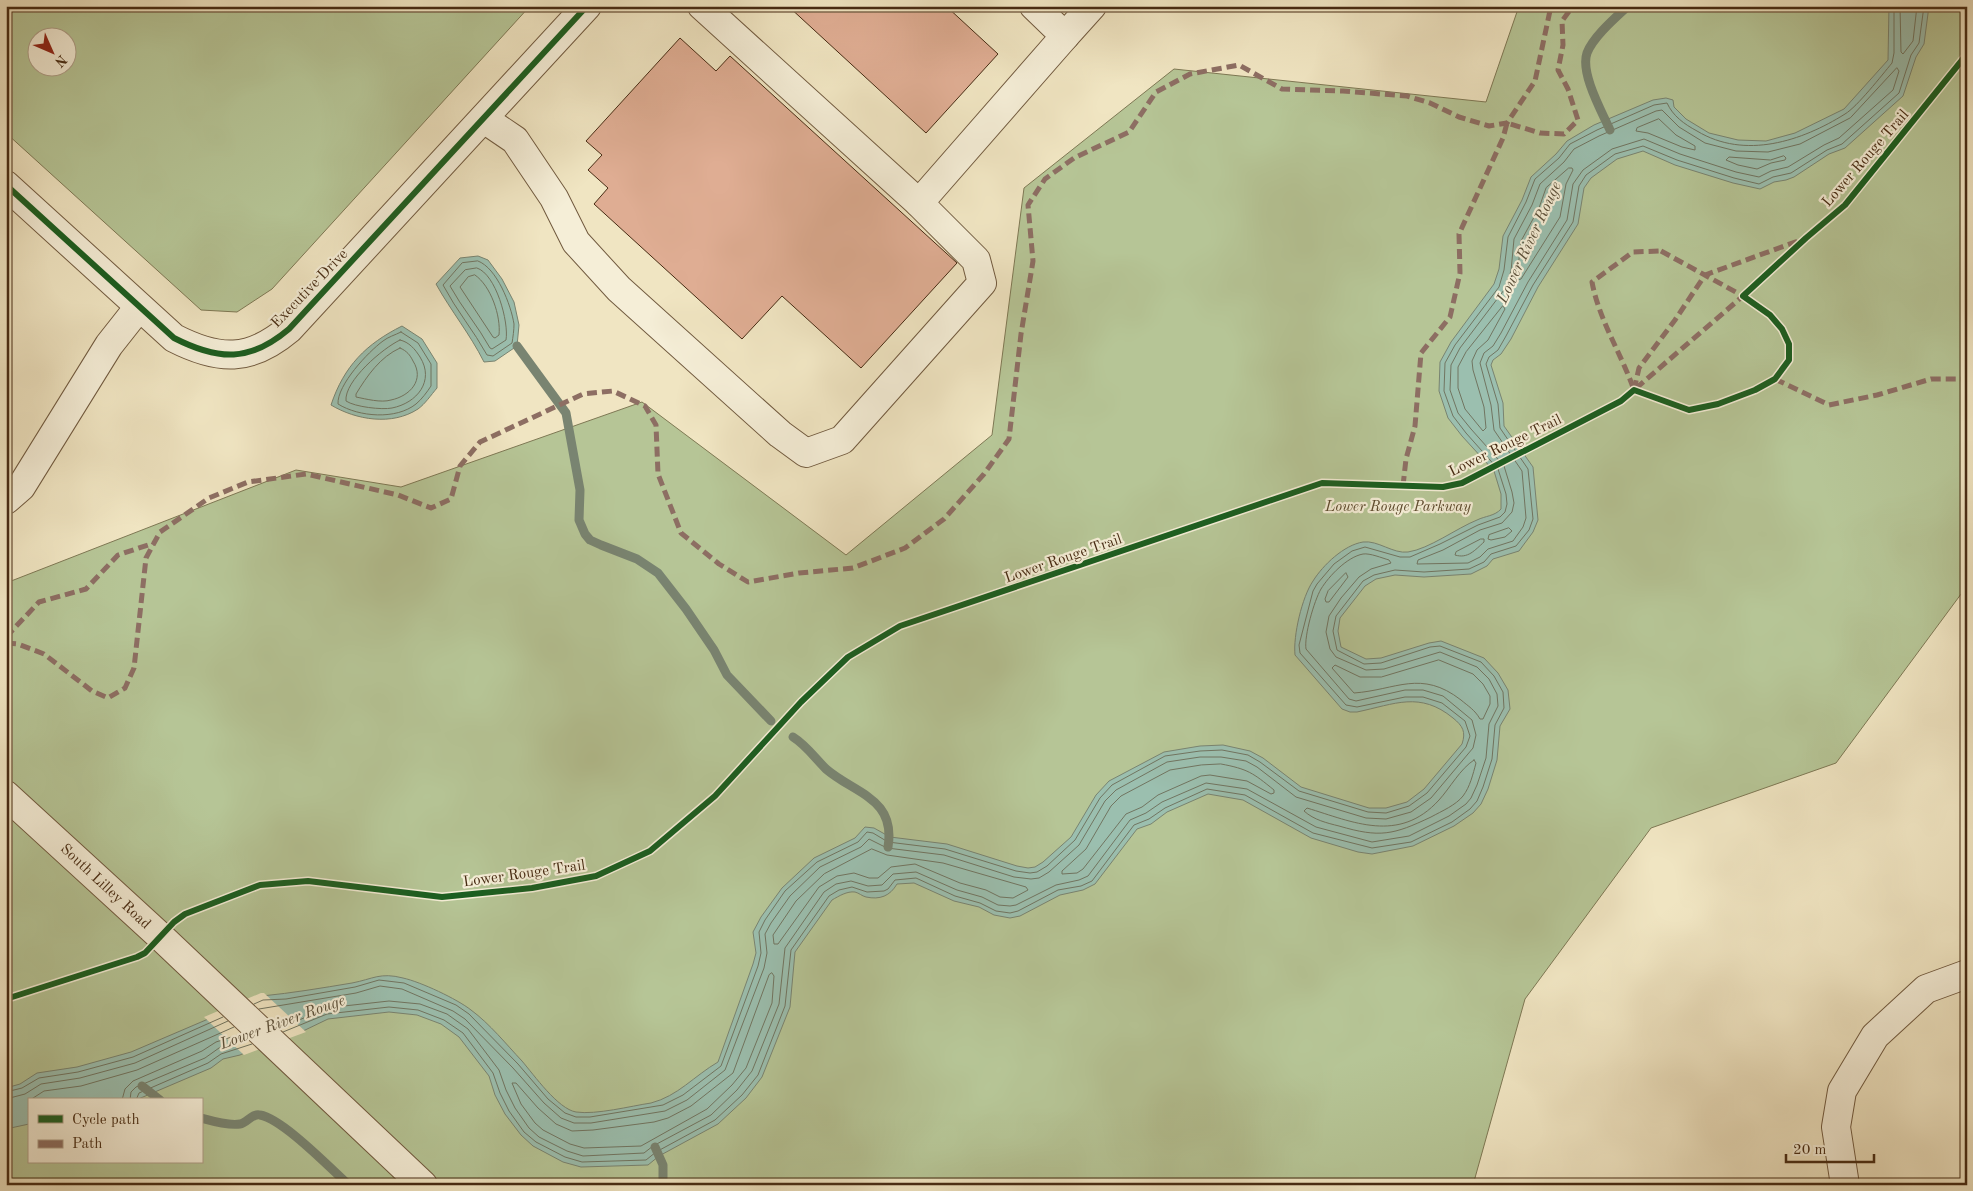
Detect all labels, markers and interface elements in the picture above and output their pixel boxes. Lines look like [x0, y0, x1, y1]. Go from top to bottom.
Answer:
north arrow [28, 28, 78, 78]
text: N [52, 52, 69, 69]
street label: Lower Rouge Trail [1820, 108, 1912, 210]
water label: Lower River Rouge [1494, 179, 1565, 307]
street label: Executive Drive [269, 247, 351, 331]
street label: Lower Rouge Trail [1447, 413, 1564, 480]
park label: Lower Rouge Parkway [1324, 500, 1471, 515]
street label: Lower Rouge Trail [1003, 532, 1124, 587]
street label: South Lilley Road [57, 842, 153, 933]
street label: Lower Rouge Trail [462, 858, 586, 890]
water label: Lower River Rouge [217, 993, 348, 1053]
legend [28, 1098, 202, 1164]
text: Cycle path [72, 1113, 140, 1128]
scale bar [1786, 1131, 1873, 1163]
text: Path [72, 1137, 102, 1152]
text: 20 m [1793, 1143, 1827, 1158]

